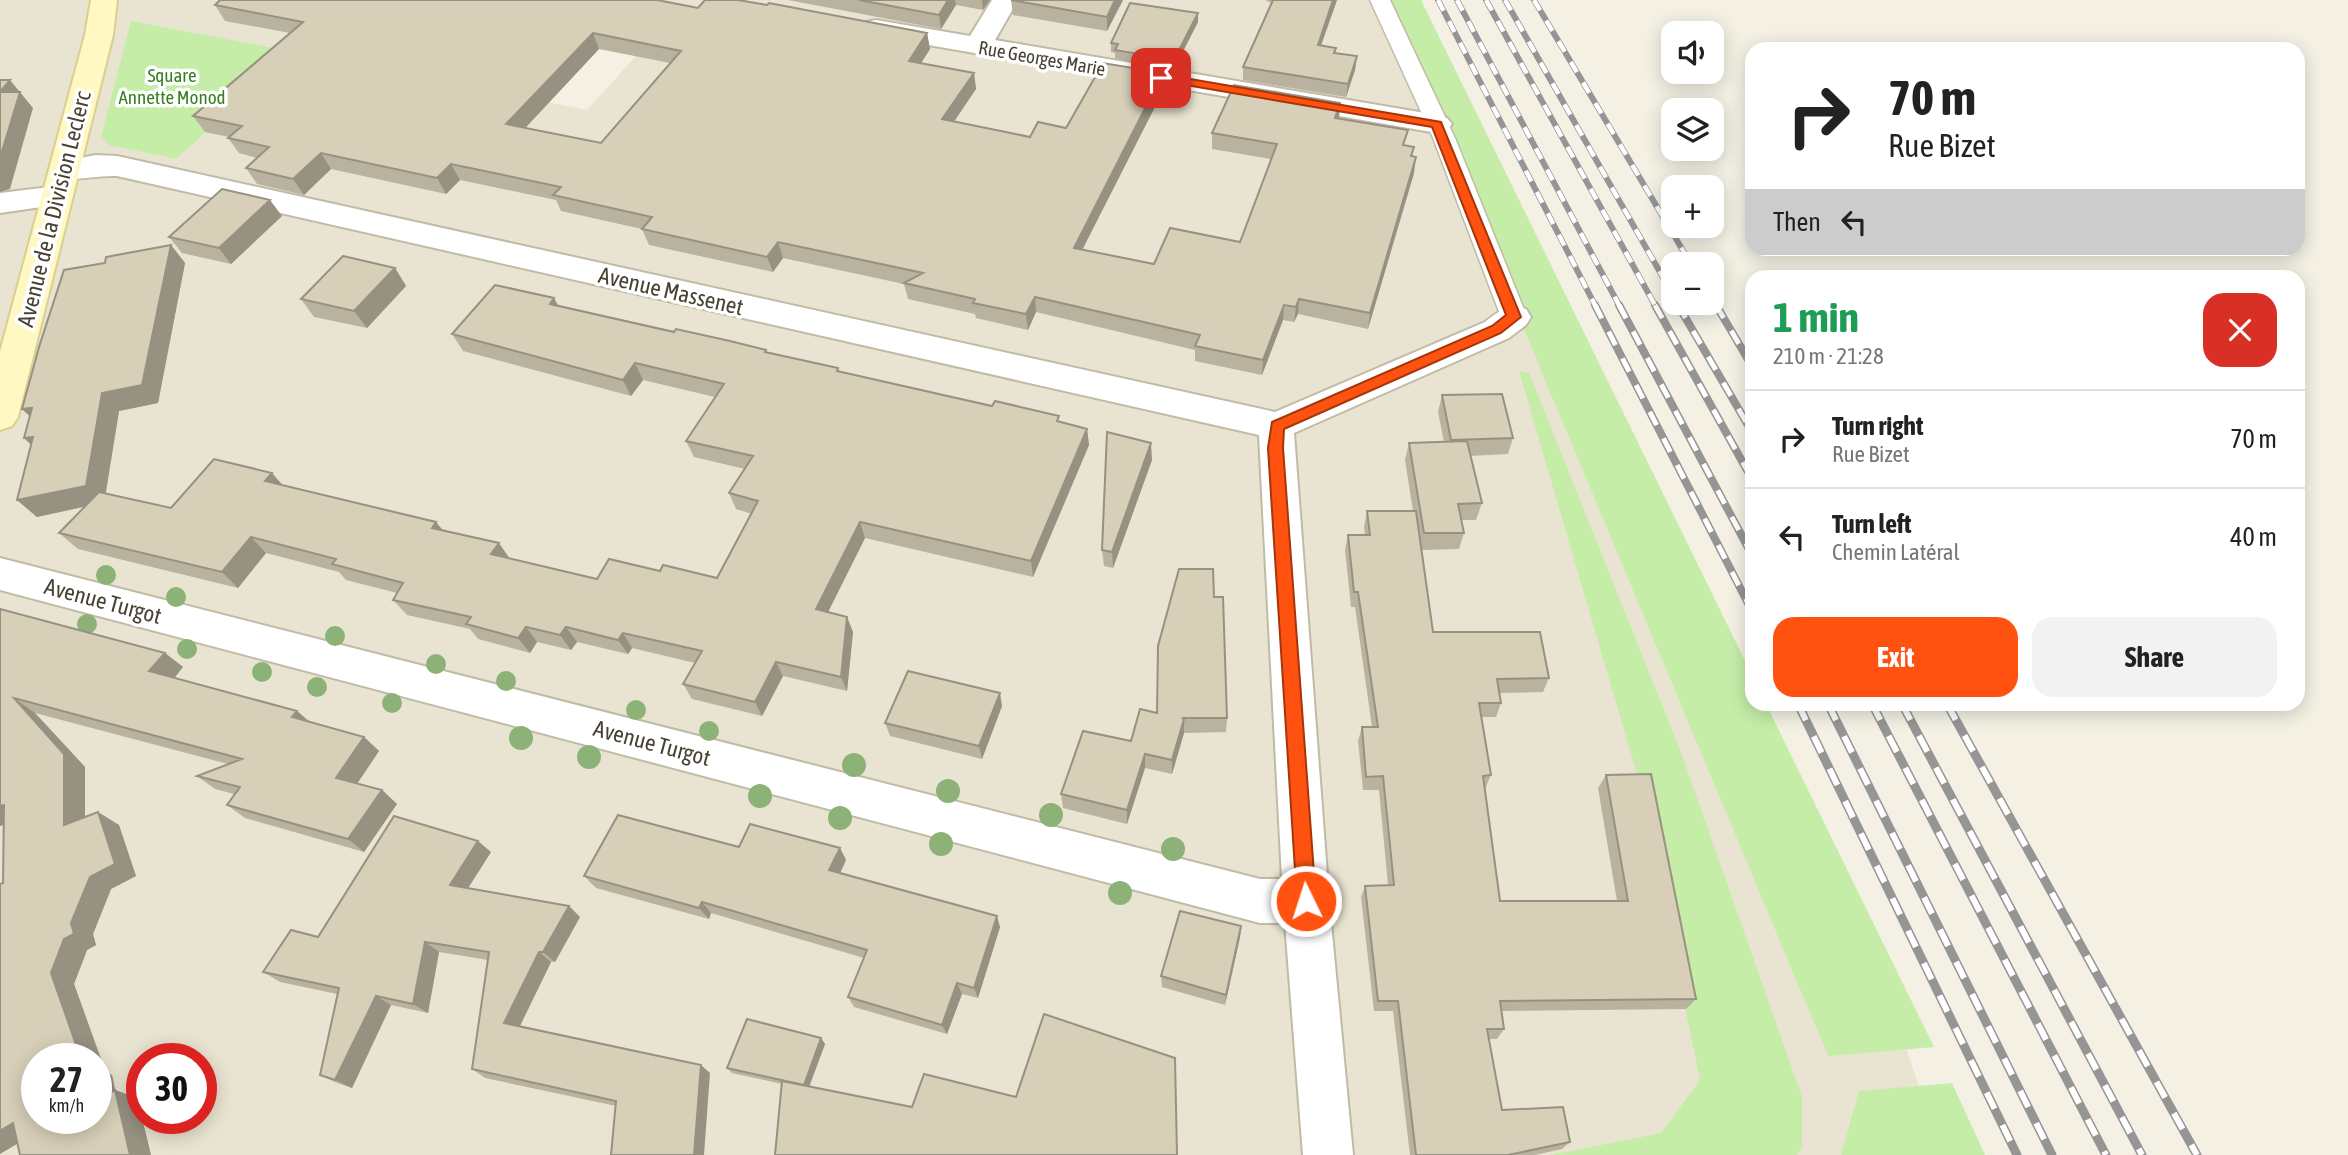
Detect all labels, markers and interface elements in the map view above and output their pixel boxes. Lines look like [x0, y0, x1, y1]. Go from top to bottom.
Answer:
map controls [1661, 21, 1724, 315]
button: sound [1661, 21, 1724, 84]
street label: Rue Georges Marie [977, 36, 1107, 80]
pin [1131, 48, 1191, 108]
icon: arrive [1142, 59, 1180, 97]
park label: Square Annette Monod [118, 64, 226, 108]
text: 70 m [1888, 69, 1976, 125]
icon: right [1773, 70, 1864, 161]
street label: Avenue de la Division Leclerc [12, 88, 96, 330]
button: layers [1661, 98, 1724, 161]
text: Rue Bizet [1888, 127, 1996, 164]
button: + [1661, 175, 1724, 238]
icon: left [1835, 203, 1873, 241]
text: Then [1773, 207, 1821, 237]
button: − [1661, 252, 1724, 315]
street label: Avenue Massenet [596, 262, 746, 320]
text: 1 min [1773, 293, 1859, 341]
button: close [2203, 293, 2277, 367]
text: 210 m · 21:28 [1773, 343, 1884, 369]
text: Turn right [1832, 411, 1923, 441]
icon: right [1773, 420, 1811, 458]
text: 70 m [2230, 424, 2277, 454]
text: Rue Bizet [1832, 441, 1910, 467]
text: Turn left [1832, 509, 1912, 539]
icon: left [1773, 518, 1811, 556]
text: 40 m [2230, 522, 2277, 552]
text: Chemin Latéral [1832, 539, 1960, 565]
street label: Avenue Turgot [42, 573, 164, 629]
button: Exit [1773, 617, 2018, 697]
button: Share [2032, 617, 2277, 697]
street label: Avenue Turgot [591, 715, 713, 771]
position arrow [1269, 864, 1343, 938]
speed limit sign: 30 [126, 1043, 217, 1134]
text: 27 [50, 1059, 83, 1099]
text: km/h [49, 1095, 84, 1116]

